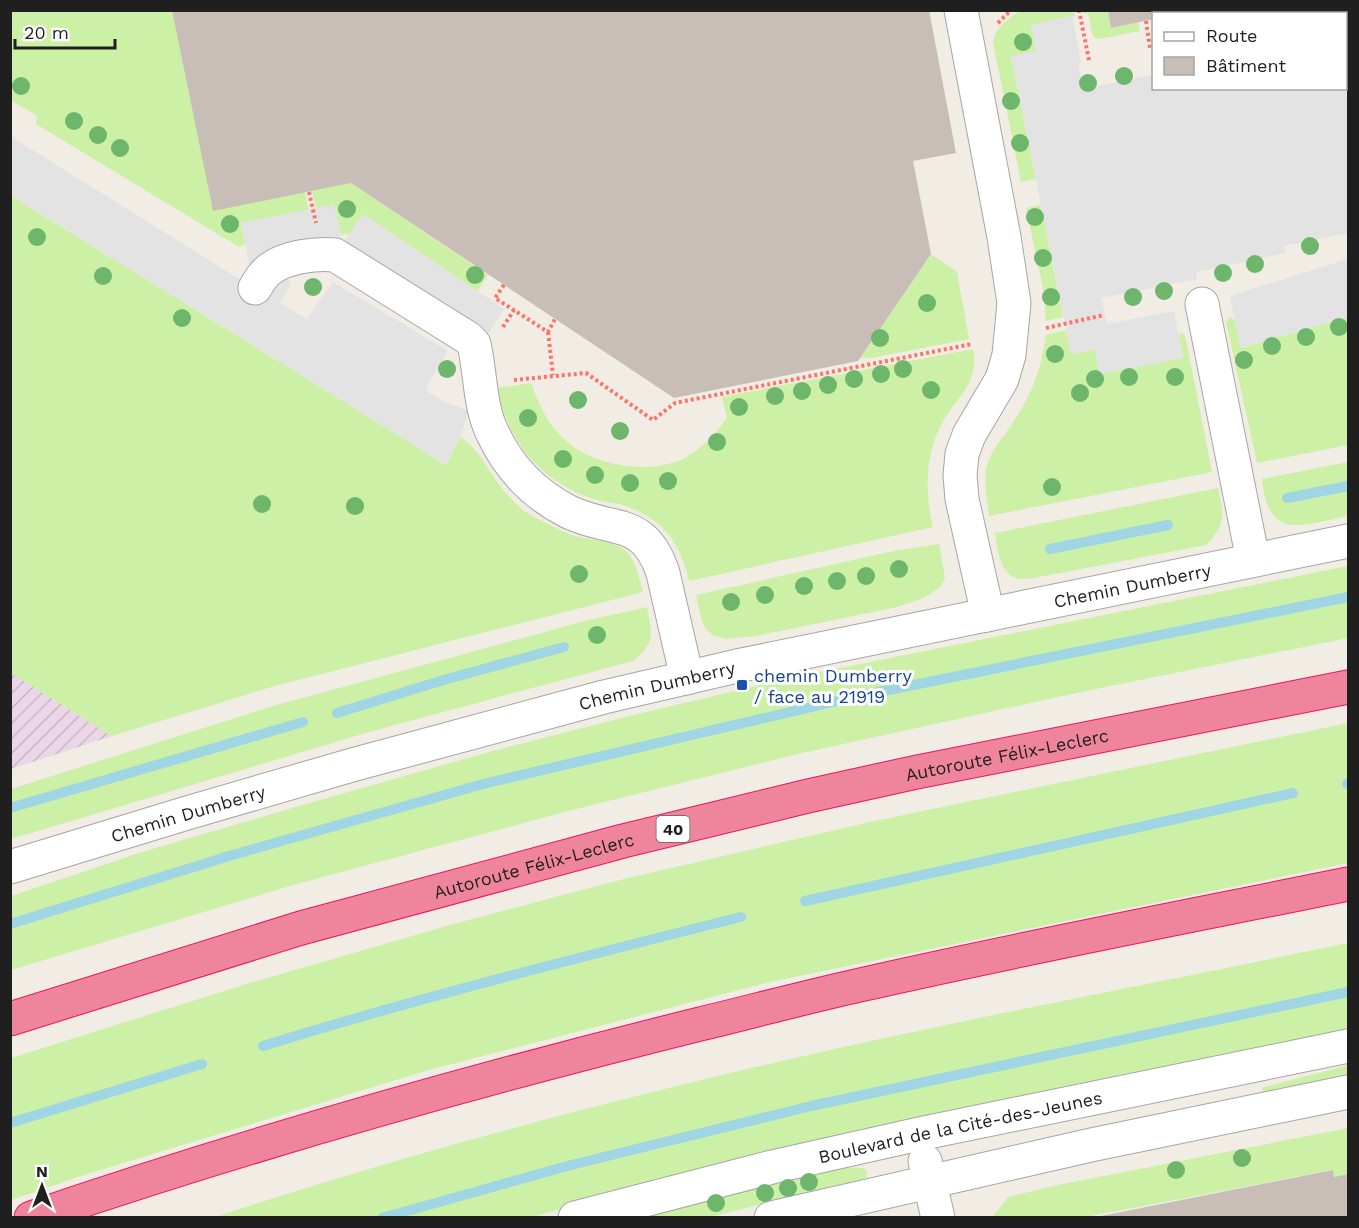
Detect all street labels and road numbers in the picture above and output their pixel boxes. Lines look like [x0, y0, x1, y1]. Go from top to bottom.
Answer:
street label: Chemin Dumberry [1052, 559, 1214, 611]
street label: Chemin Dumberry [576, 656, 738, 714]
street label: Autoroute Félix-Leclerc [903, 724, 1110, 785]
street label: Chemin Dumberry [108, 780, 268, 846]
road number: 40 [656, 816, 690, 842]
street label: Autoroute Félix-Leclerc [431, 828, 636, 902]
street label: Boulevard de la Cité-des-Jeunes [816, 1086, 1104, 1167]

